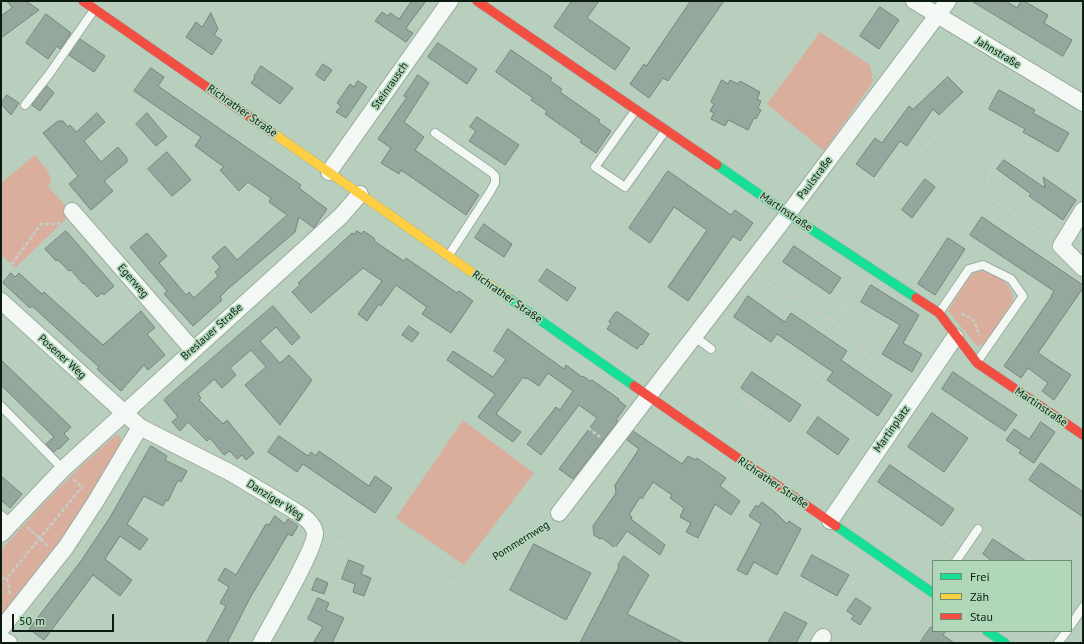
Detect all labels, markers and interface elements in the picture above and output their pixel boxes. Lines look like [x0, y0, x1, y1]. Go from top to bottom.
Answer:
street label: Jahnstraße [973, 34, 1023, 72]
street label: Steinrausch [369, 60, 411, 112]
street label: Richrather Straße [204, 82, 280, 140]
street label: Paulstraße [795, 154, 835, 202]
street label: Martinstraße [757, 190, 815, 234]
street label: Egerweg [115, 261, 151, 301]
street label: Richrather Straße [469, 268, 545, 326]
street label: Breslauer Straße [179, 301, 245, 363]
street label: Posener Weg [35, 332, 89, 382]
street label: Martinstraße [1012, 385, 1070, 429]
street label: Martinplatz [871, 403, 913, 455]
street label: Richrather Straße [735, 454, 811, 512]
street label: Danziger Weg [244, 477, 306, 523]
street label: Pommernweg [490, 518, 552, 564]
legend [932, 560, 1072, 632]
text: Frei [970, 569, 990, 584]
text: Zäh [970, 589, 989, 604]
scale bar [14, 606, 116, 632]
text: Stau [970, 609, 993, 624]
text: 50 m [19, 613, 45, 628]

